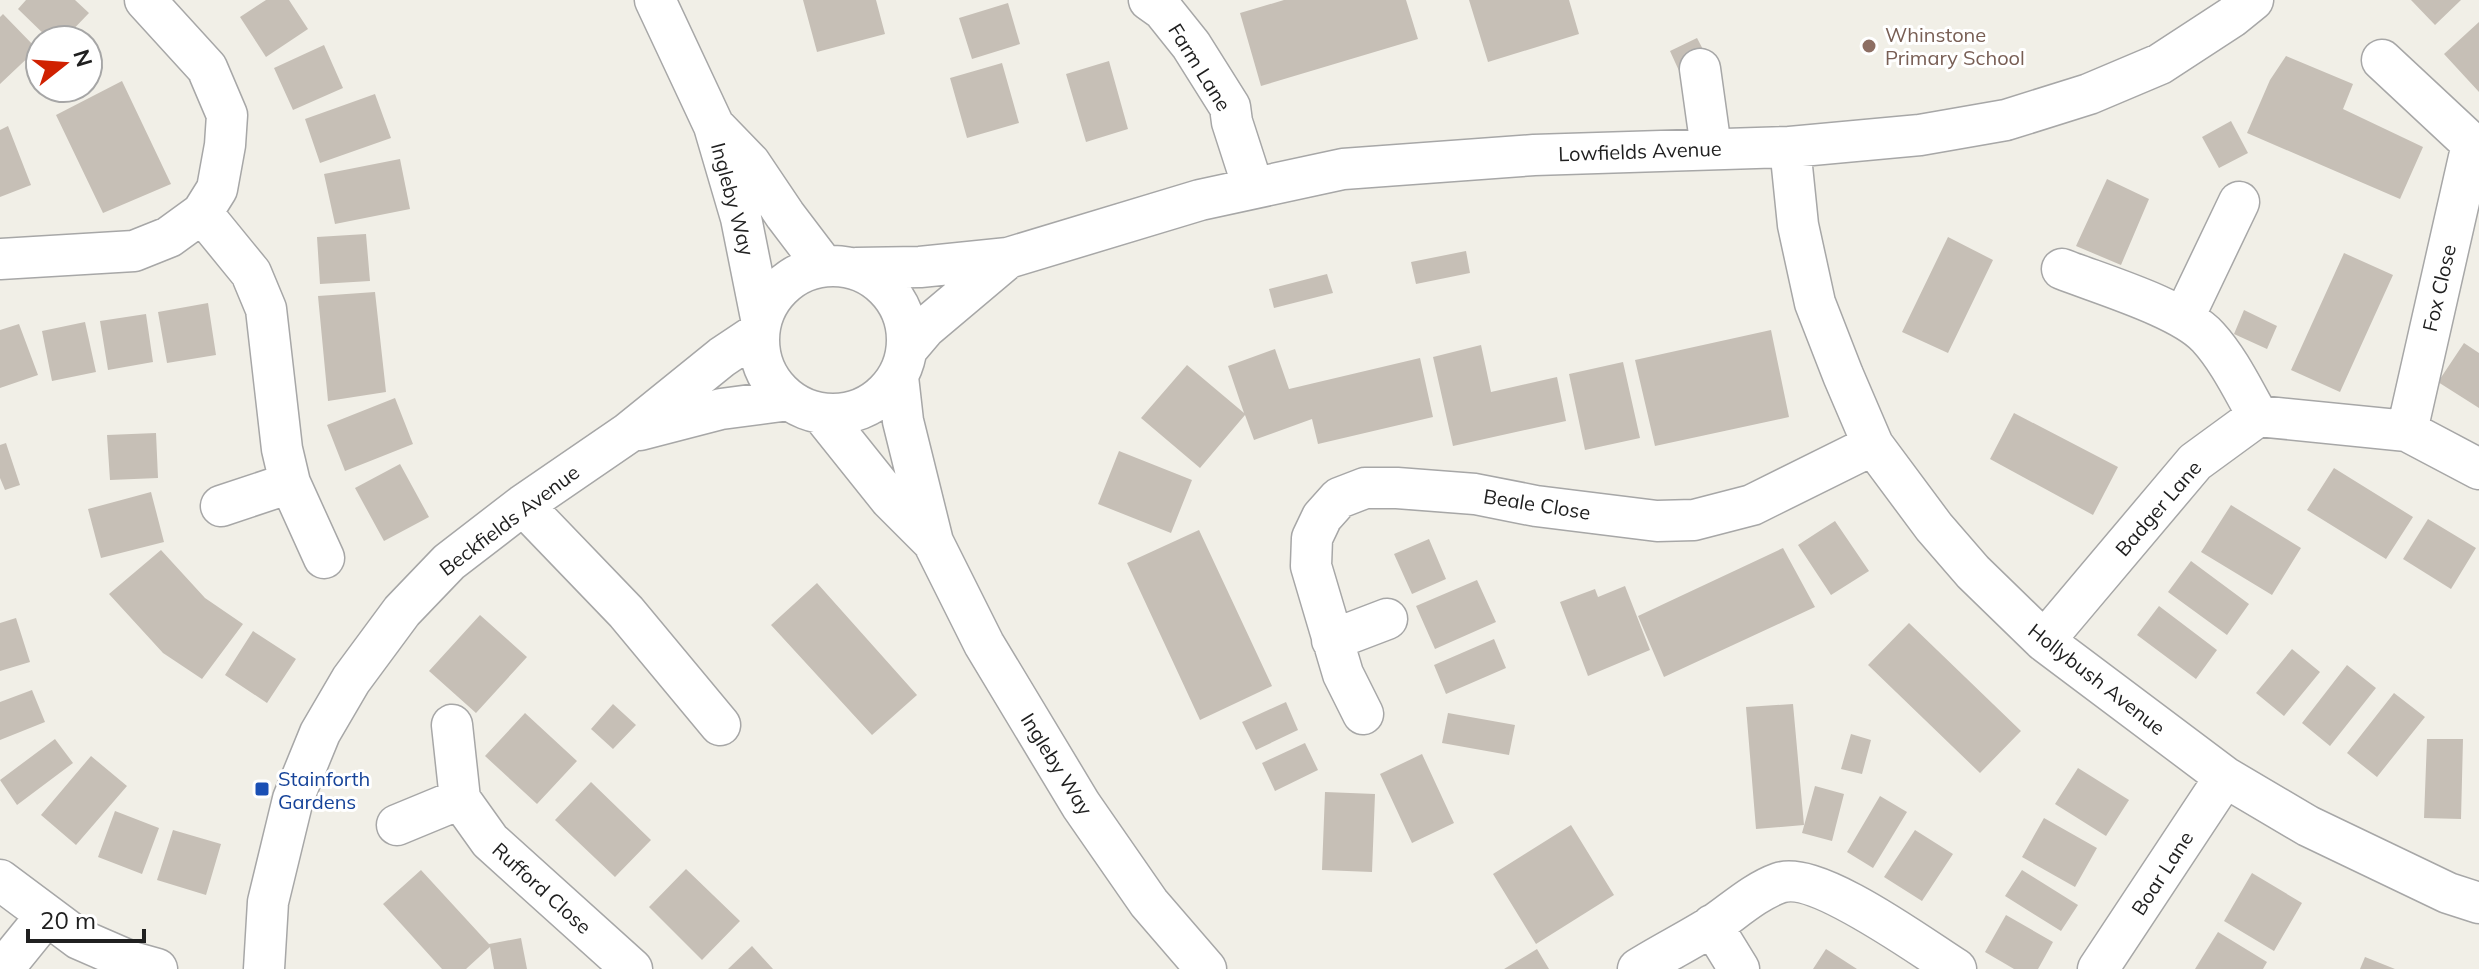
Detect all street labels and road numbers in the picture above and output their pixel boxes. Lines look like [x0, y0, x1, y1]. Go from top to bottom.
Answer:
street label: Farm Lane [1163, 19, 1237, 115]
street label: Lowfields Avenue [1558, 136, 1722, 166]
street label: Ingleby Way [706, 140, 760, 259]
street label: Fox Close [2417, 242, 2461, 334]
street label: Badger Lane [2110, 455, 2206, 561]
street label: Beckfields Avenue [434, 459, 584, 581]
street label: Beale Close [1482, 483, 1592, 525]
street label: Hollybush Avenue [2024, 618, 2170, 740]
street label: Ingleby Way [1016, 708, 1099, 820]
street label: Boar Lane [2126, 826, 2198, 920]
street label: Rufford Close [487, 837, 597, 939]

